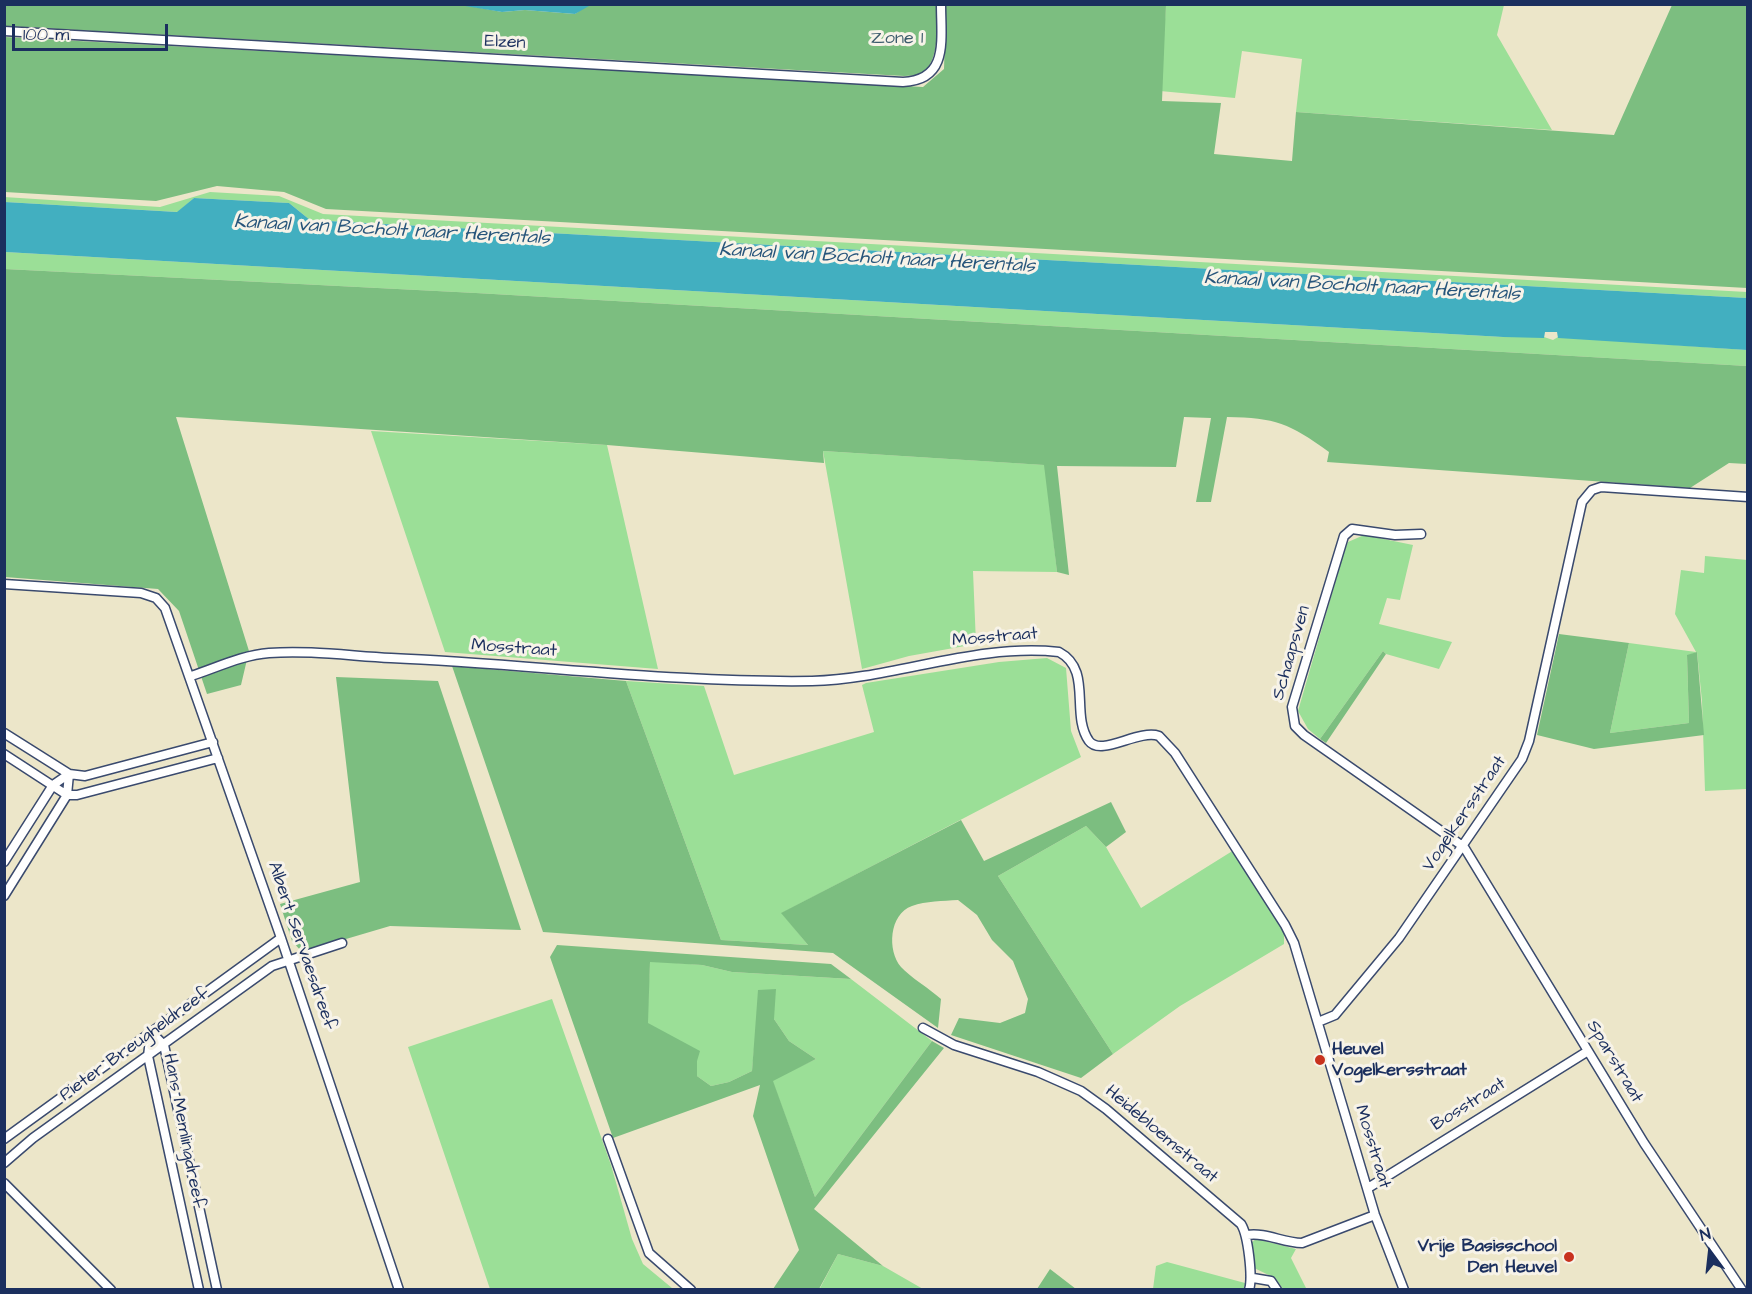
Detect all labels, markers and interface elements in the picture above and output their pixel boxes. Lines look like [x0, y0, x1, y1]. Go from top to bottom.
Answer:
scale bar [15, 12, 171, 50]
text: 100 m [23, 22, 69, 47]
park label: Zone 1 [871, 28, 923, 50]
street label: Elzen [484, 31, 526, 55]
water label: Kanaal van Bocholt naar Herentals [233, 211, 551, 251]
water label: Kanaal van Bocholt naar Herentals [718, 239, 1036, 279]
water label: Kanaal van Bocholt naar Herentals [1203, 267, 1521, 307]
street label: Schaapsven [1268, 603, 1316, 703]
street label: Mosstraat [951, 623, 1039, 653]
street label: Mosstraat [470, 635, 558, 663]
street label: Vogelkersstraat [1418, 752, 1512, 876]
street label: Albert Servaesdreef [262, 859, 340, 1033]
street label: Pieter Breugheldreef [56, 983, 214, 1107]
street label: Sparstraat [1581, 1017, 1647, 1107]
place label: Heuvel Vogelkersstraat [1332, 1039, 1467, 1082]
street label: Hans Memlingdreef [157, 1052, 209, 1210]
marker: Heuvel Vogelkersstraat [1313, 1053, 1327, 1067]
street label: Bosstraat [1428, 1074, 1510, 1136]
street label: Heidebloemstraat [1100, 1081, 1222, 1189]
street label: Mosstraat [1349, 1103, 1395, 1191]
north arrow [1680, 1222, 1740, 1282]
text: N [1698, 1223, 1713, 1247]
place label: Vrije Basisschool Den Heuvel [1418, 1236, 1557, 1278]
marker: Vrije Basisschool Den Heuvel [1562, 1250, 1576, 1264]

